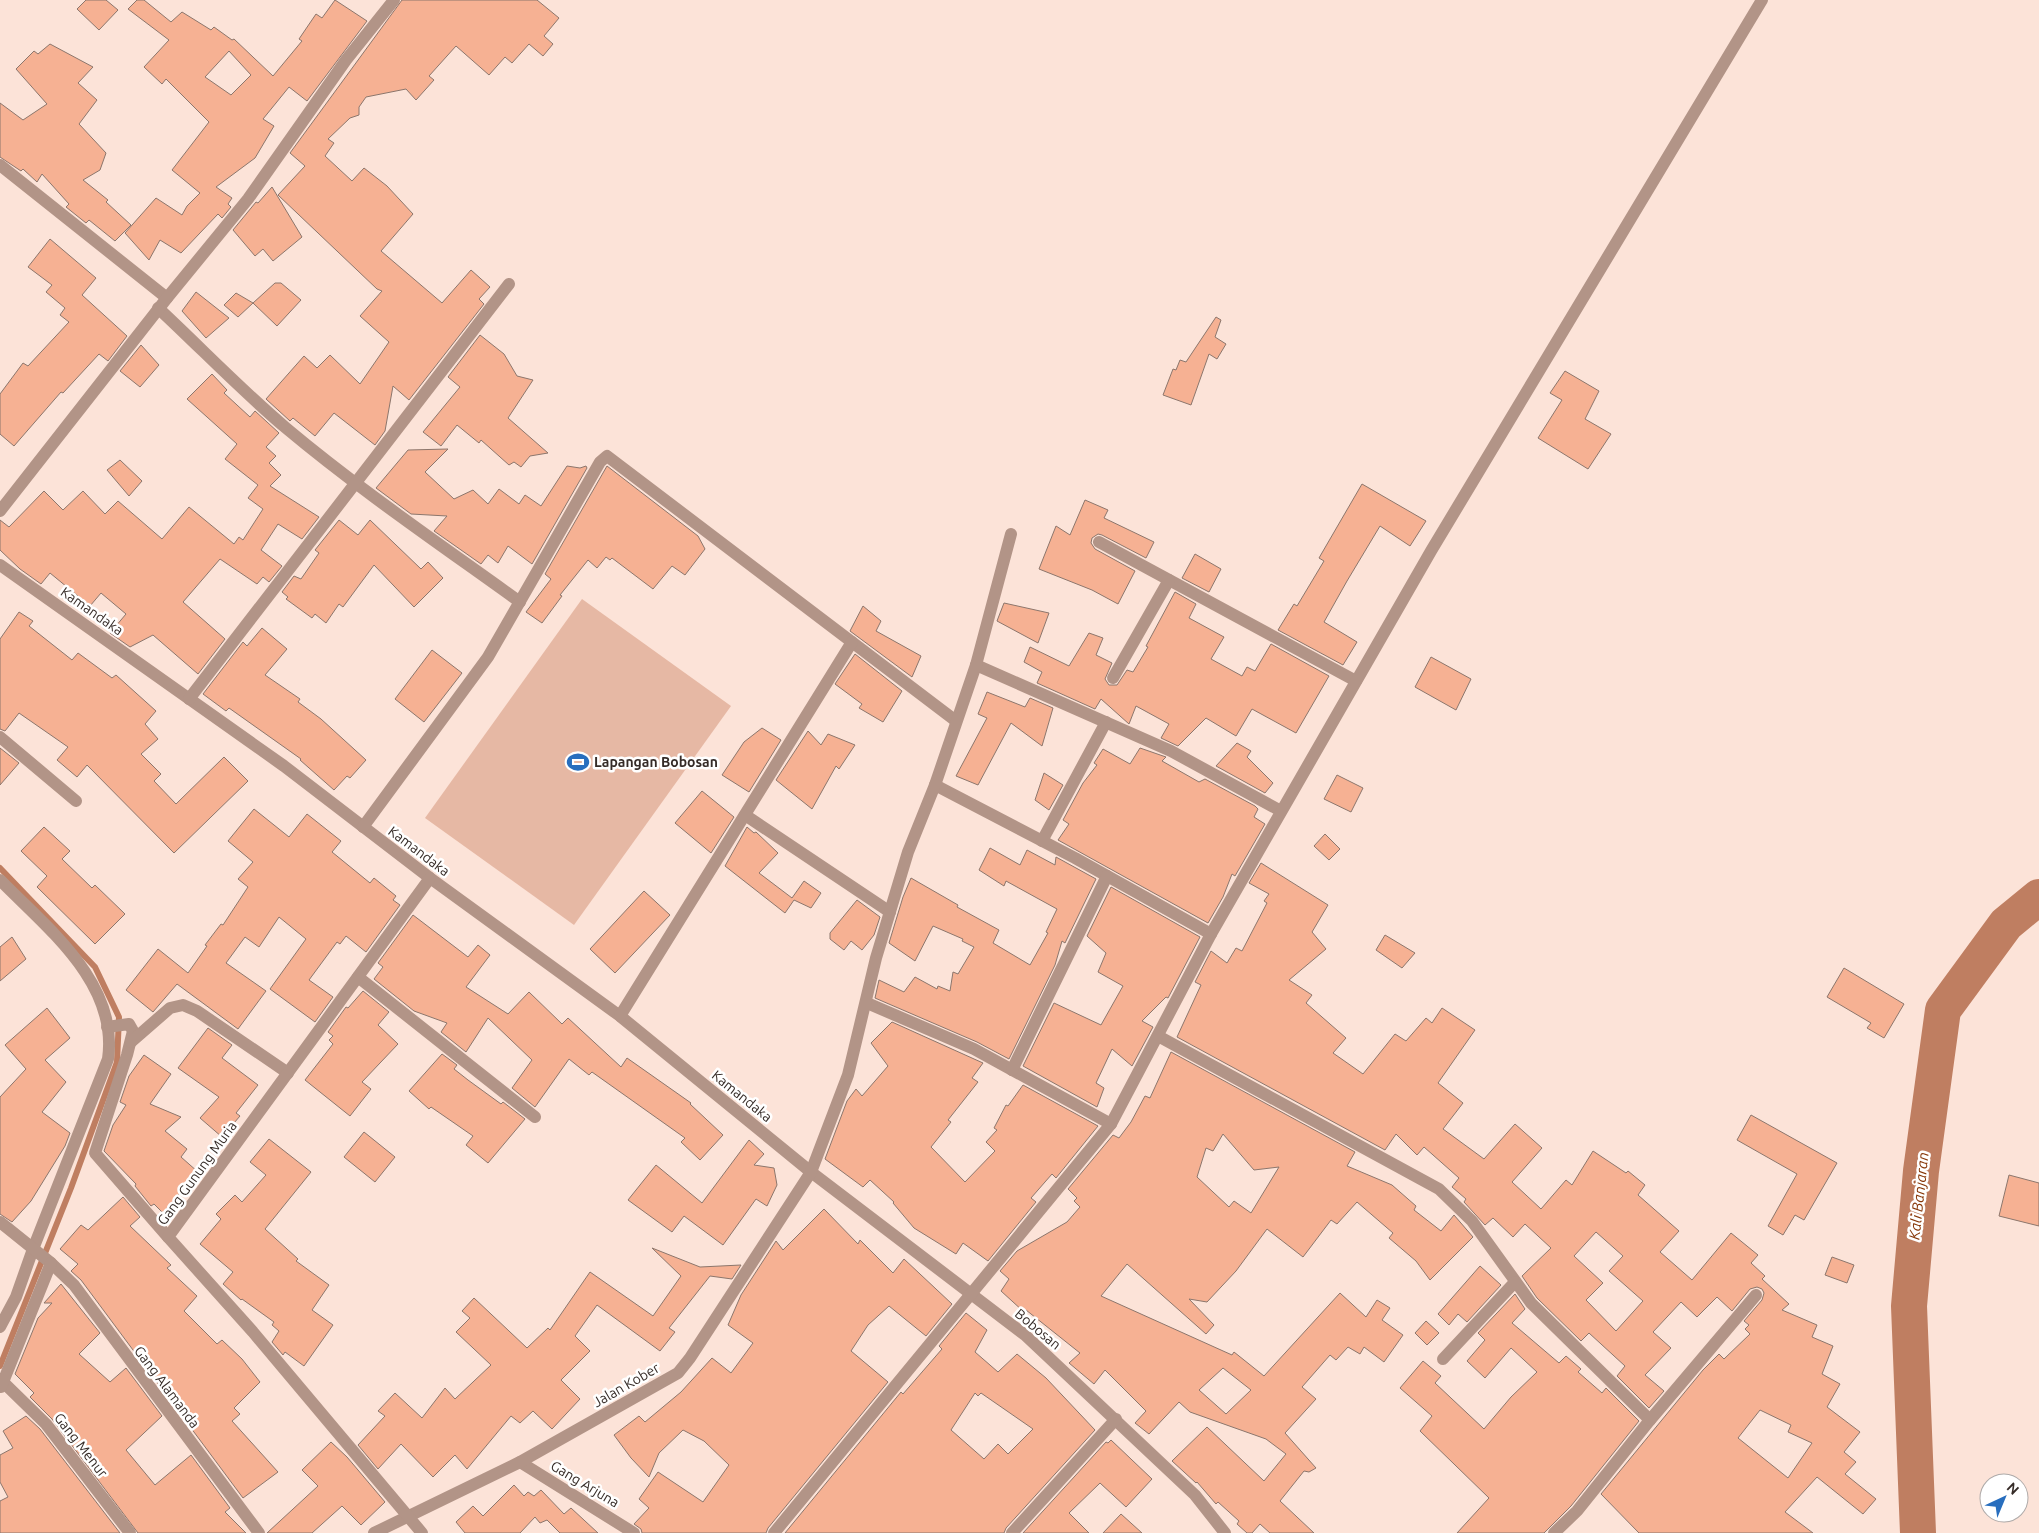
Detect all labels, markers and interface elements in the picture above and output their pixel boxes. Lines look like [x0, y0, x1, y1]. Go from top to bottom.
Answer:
street label: Kamandaka [58, 584, 126, 638]
sports icon: Lapangan Bobosan [565, 749, 591, 775]
place label: Lapangan Bobosan [594, 754, 718, 770]
street label: Kamandaka [385, 823, 453, 879]
street label: Kamandaka [709, 1067, 775, 1125]
street label: Gang Gunung Muria [154, 1118, 240, 1228]
water label: Kali Banjaran [1905, 1151, 1932, 1241]
street label: Bobosan [1012, 1305, 1064, 1353]
street label: Gang Alamanda [131, 1343, 203, 1431]
street label: Jalan Kober [590, 1359, 663, 1410]
street label: Gang Menur [51, 1410, 111, 1481]
street label: Gang Arjuna [548, 1457, 622, 1511]
north arrow [1979, 1473, 2029, 1523]
text: N [2004, 1479, 2022, 1498]

